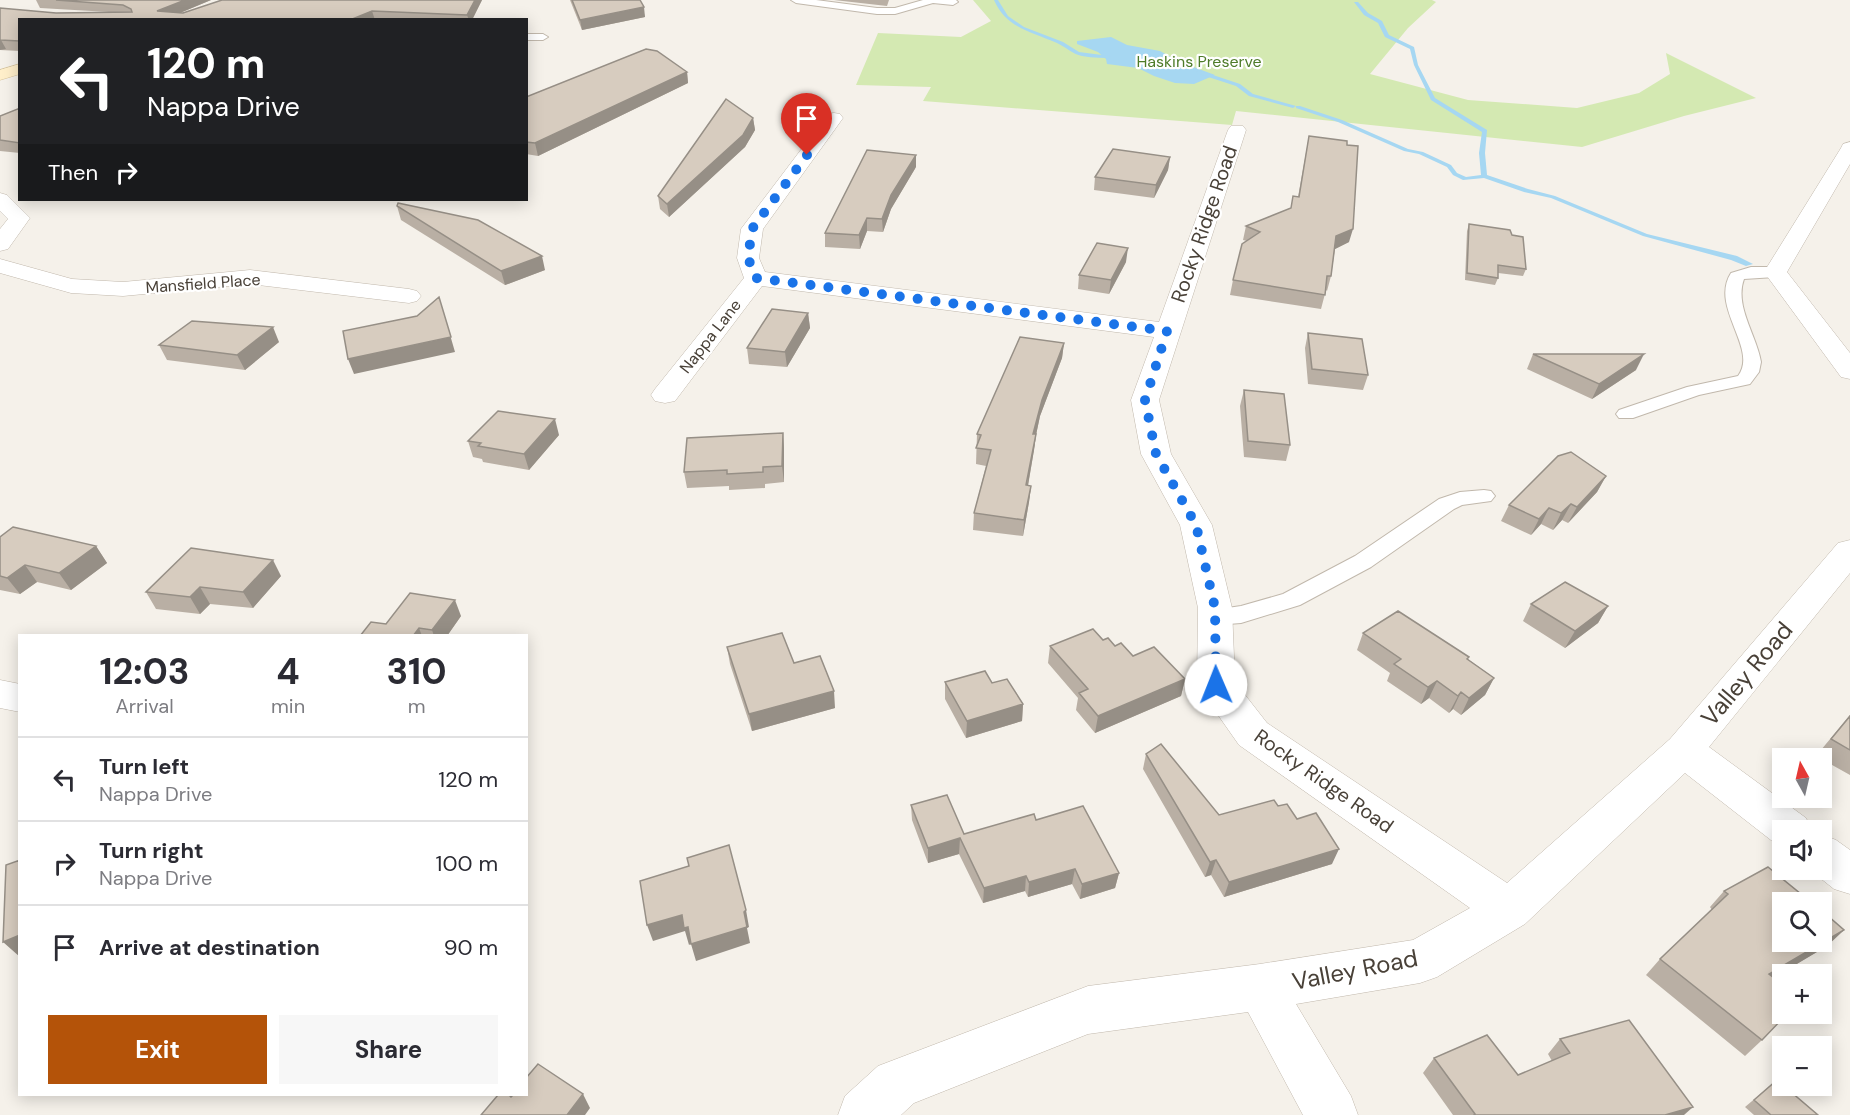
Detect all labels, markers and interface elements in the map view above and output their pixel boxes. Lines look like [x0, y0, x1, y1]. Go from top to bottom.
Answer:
text: 120 m [147, 36, 265, 91]
icon: left [48, 42, 126, 120]
park label: Haskins Preserve [1136, 51, 1262, 72]
text: Nappa Drive [147, 89, 300, 124]
pin [781, 93, 832, 155]
icon: arrive [790, 102, 823, 135]
street label: Rocky Ridge Road [1165, 142, 1243, 306]
icon: right [110, 156, 143, 189]
text: Then [48, 158, 98, 187]
street label: Mansfield Place [145, 269, 261, 298]
street label: Nappa Lane [675, 295, 746, 378]
street label: Valley Road [1694, 615, 1799, 732]
text: 12:03 [99, 648, 190, 695]
text: 4 [276, 648, 300, 695]
text: 310 [387, 648, 447, 695]
position arrow [1184, 653, 1248, 717]
text: Arrival [115, 693, 174, 719]
text: min [271, 693, 305, 719]
text: m [408, 693, 425, 719]
street label: Rocky Ridge Road [1249, 723, 1399, 839]
north arrow [1772, 748, 1832, 808]
map controls [1772, 748, 1832, 1096]
text: Turn left [99, 752, 189, 781]
icon: left [48, 763, 81, 796]
text: 120 m [438, 765, 498, 794]
text: Nappa Drive [99, 781, 212, 807]
button: sound [1772, 820, 1832, 880]
text: Turn right [99, 836, 204, 865]
icon: right [48, 847, 81, 880]
text: 100 m [436, 849, 498, 878]
text: Nappa Drive [99, 865, 212, 891]
button: search [1772, 892, 1832, 952]
icon: arrive [48, 931, 81, 964]
text: Arrive at destination [99, 933, 320, 962]
text: 90 m [444, 933, 498, 962]
street label: Valley Road [1289, 942, 1420, 997]
button: + [1772, 964, 1832, 1024]
button: Exit [48, 1015, 267, 1084]
button: Share [279, 1015, 498, 1084]
button: − [1772, 1036, 1832, 1096]

